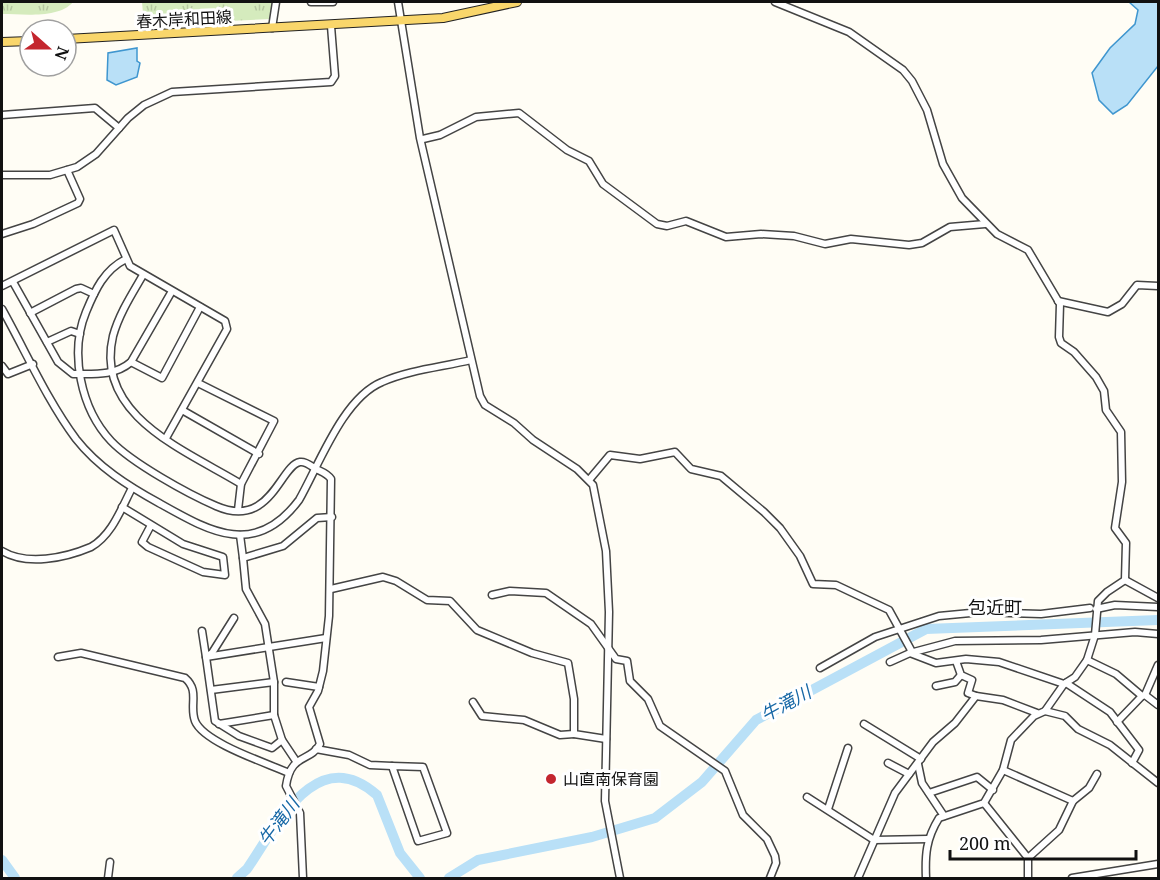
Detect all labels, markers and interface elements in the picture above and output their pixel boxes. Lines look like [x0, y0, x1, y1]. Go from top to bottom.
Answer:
street label: 春木岸和田線 [135, 6, 233, 32]
north arrow [18, 18, 78, 78]
text: N [49, 44, 75, 64]
district label: 包近町 [968, 595, 1022, 619]
water label: 牛滝川 [756, 679, 817, 727]
place label: 山直南保育園 [563, 768, 659, 790]
marker: 山直南保育園 [544, 772, 558, 786]
water label: 牛滝川 [252, 791, 305, 850]
scale bar [950, 823, 1136, 861]
text: 200 m [959, 831, 1011, 855]

